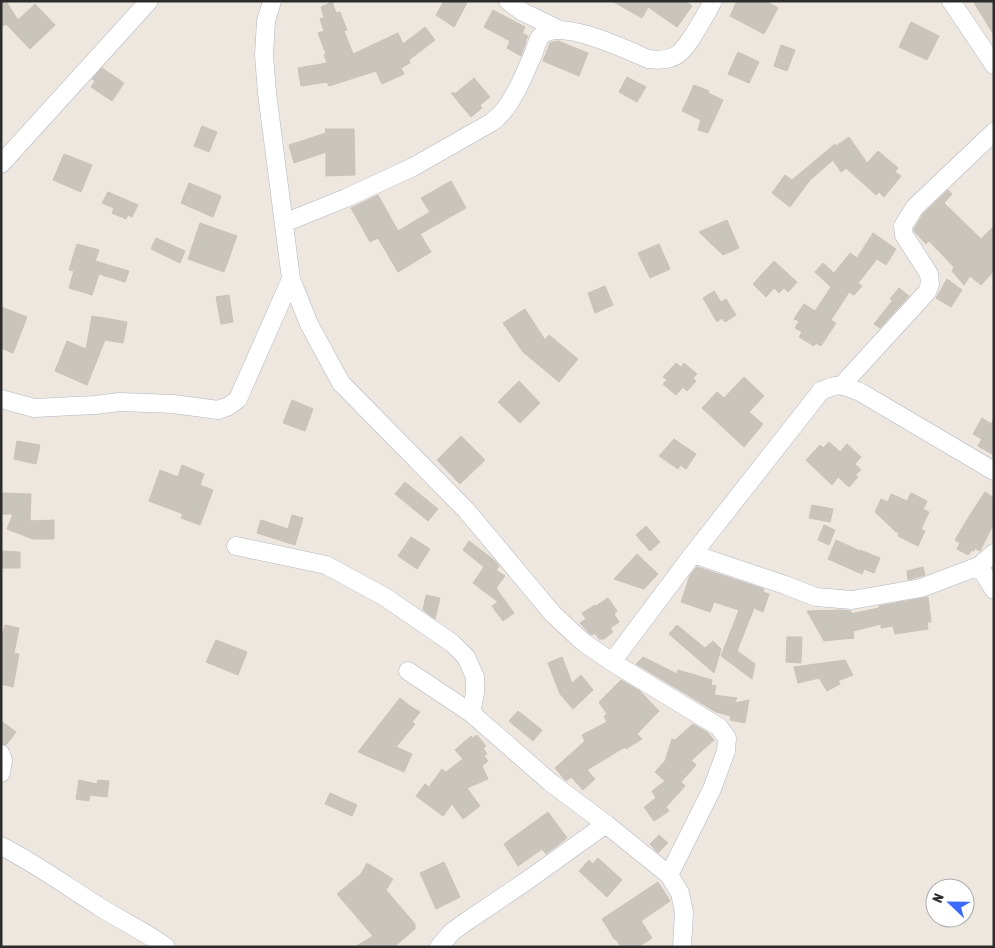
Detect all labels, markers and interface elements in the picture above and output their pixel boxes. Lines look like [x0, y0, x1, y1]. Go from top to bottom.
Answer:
north arrow [925, 878, 975, 928]
text: N [929, 891, 947, 905]

